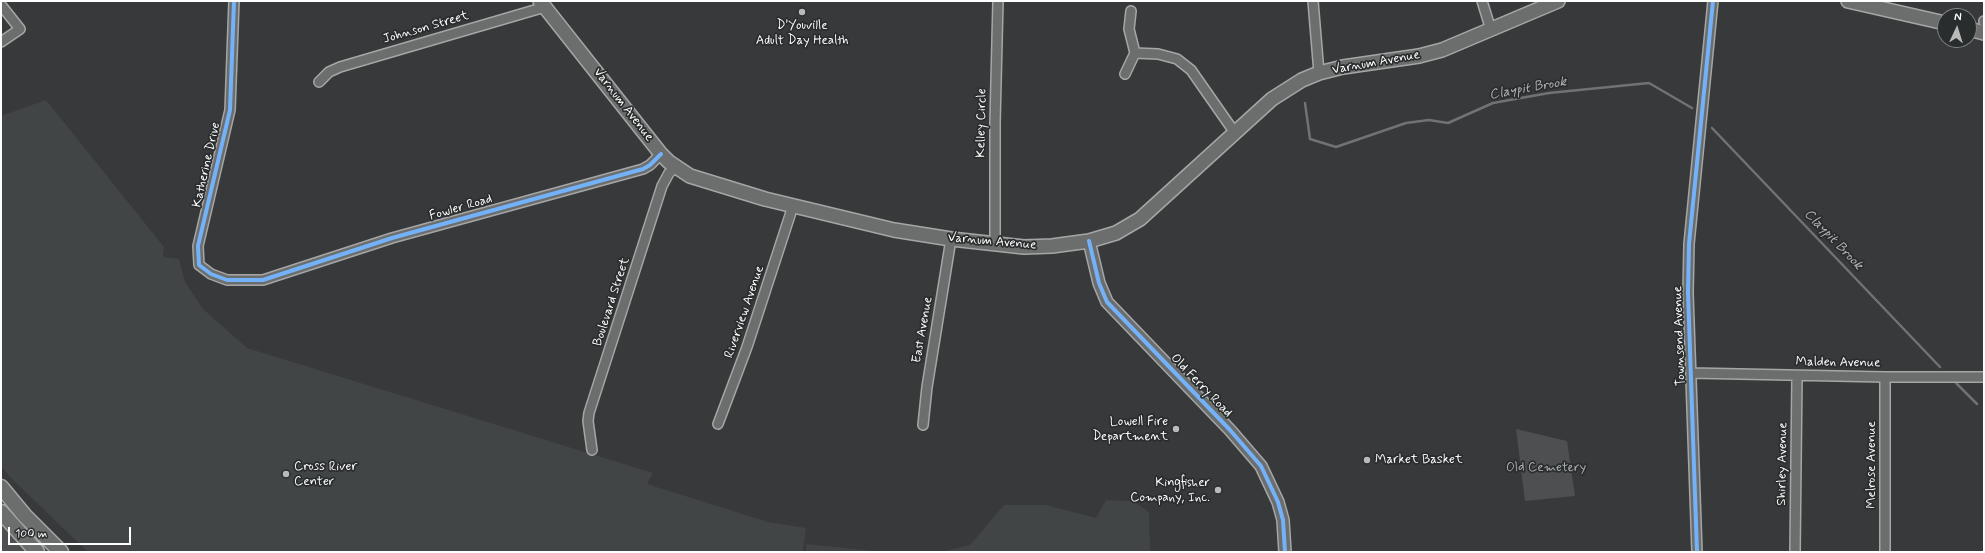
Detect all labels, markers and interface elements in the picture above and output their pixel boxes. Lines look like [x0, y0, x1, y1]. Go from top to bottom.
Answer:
marker: D'Youville Adult Day Health [797, 7, 807, 17]
street label: Johnson Street [381, 8, 471, 48]
north arrow [1937, 8, 1977, 48]
text: N [1954, 10, 1962, 24]
place label: D'Youville Adult Day Health [756, 18, 848, 49]
street label: Varnum Avenue [1331, 48, 1421, 78]
street label: Varnum Avenue [590, 65, 656, 145]
water label: Claypit Brook [1488, 74, 1568, 104]
street label: Kelley Circle [974, 88, 990, 158]
street label: Katherine Drive [190, 121, 224, 209]
street label: Fowler Road [428, 192, 494, 224]
water label: Claypit Brook [1800, 206, 1866, 274]
street label: Varnum Avenue [947, 230, 1037, 254]
street label: Boulevard Street [590, 256, 634, 348]
street label: Riverview Avenue [722, 264, 768, 360]
street label: Townsend Avenue [1670, 286, 1690, 386]
street label: East Avenue [909, 296, 937, 364]
street label: Old Ferry Road [1167, 351, 1235, 421]
street label: Malden Avenue [1796, 354, 1880, 372]
place label: Lowell Fire Department [1093, 414, 1168, 445]
street label: Melrose Avenue [1864, 421, 1880, 509]
street label: Shirley Avenue [1774, 422, 1792, 506]
marker: Lowell Fire Department [1171, 424, 1181, 434]
place label: Market Basket [1375, 452, 1463, 468]
marker: Market Basket [1362, 455, 1372, 465]
place label: Cross River Center [294, 459, 357, 490]
park label: Old Cemetery [1506, 460, 1586, 476]
marker: Cross River Center [281, 469, 291, 479]
place label: Kingfisher Company, Inc. [1130, 475, 1210, 506]
marker: Kingfisher Company, Inc. [1213, 485, 1223, 495]
scale bar [10, 519, 133, 545]
text: 100 m [15, 526, 47, 542]

